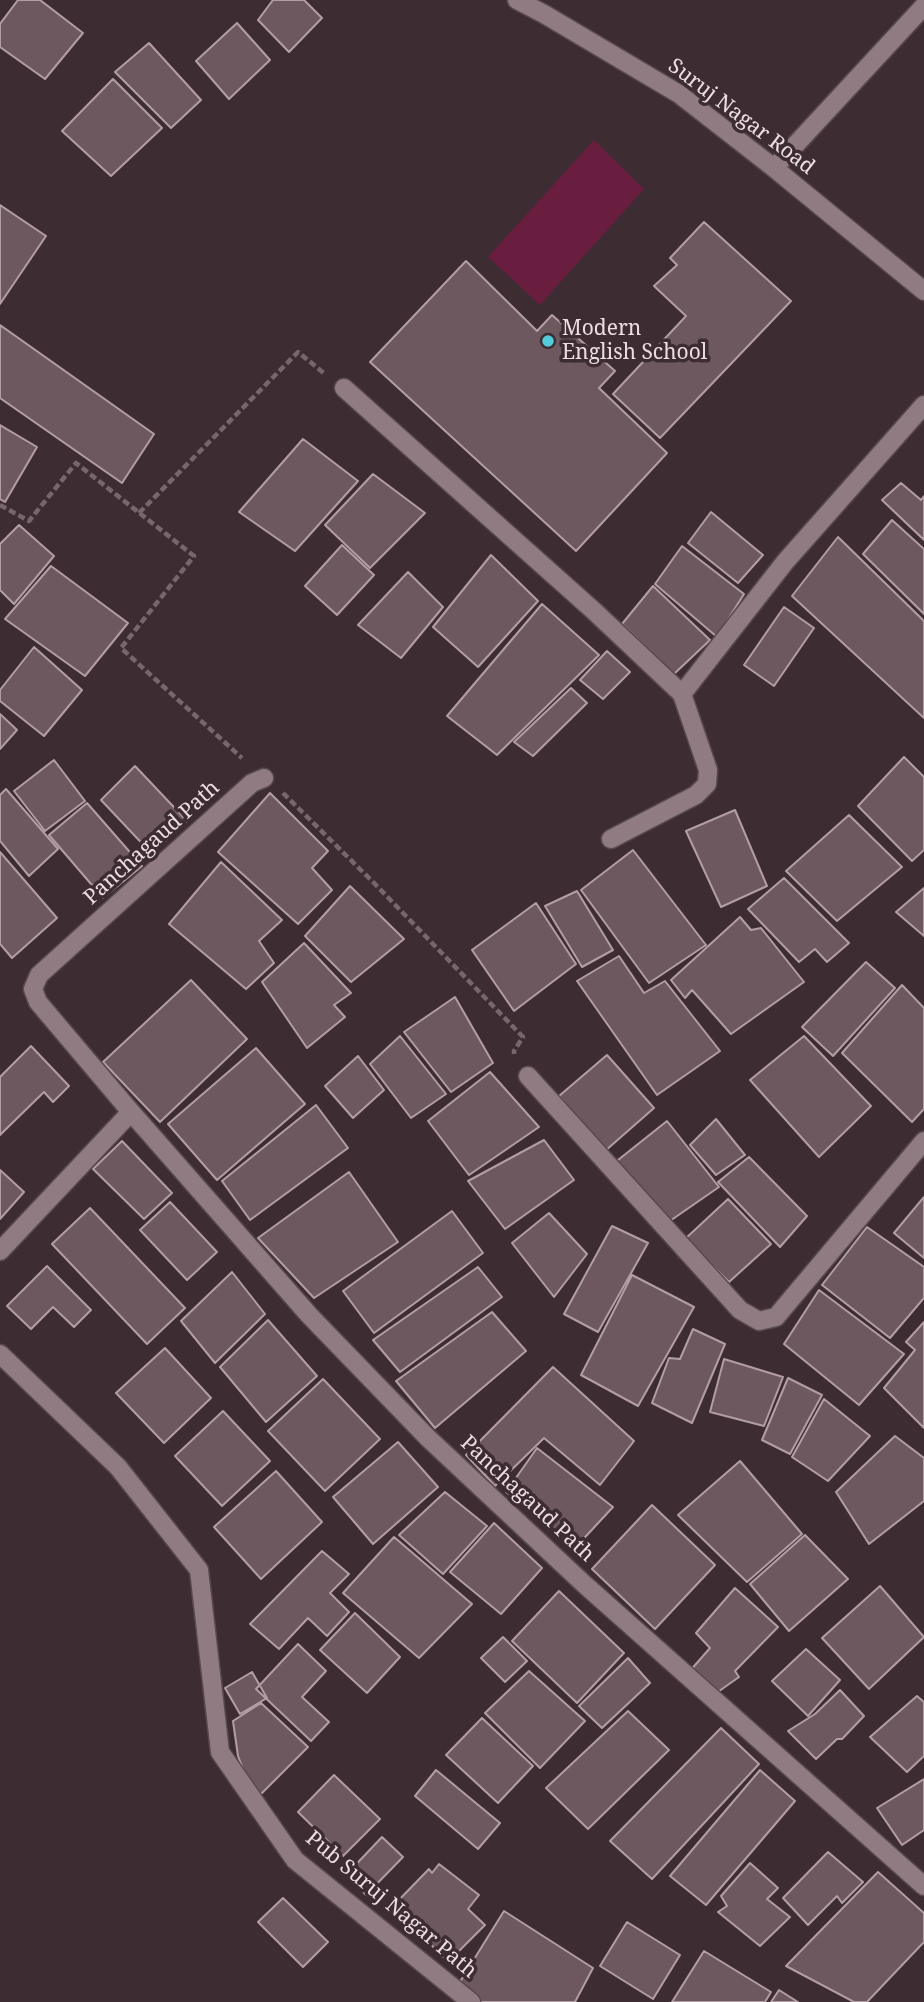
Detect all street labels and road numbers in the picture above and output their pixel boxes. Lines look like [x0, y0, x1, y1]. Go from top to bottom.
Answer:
street label: Suruj Nagar Road [663, 54, 819, 180]
street label: Panchagaud Path [79, 776, 225, 910]
street label: Panchagaud Path [455, 1431, 599, 1567]
street label: Pub Suruj Nagar Path [300, 1826, 482, 1984]

